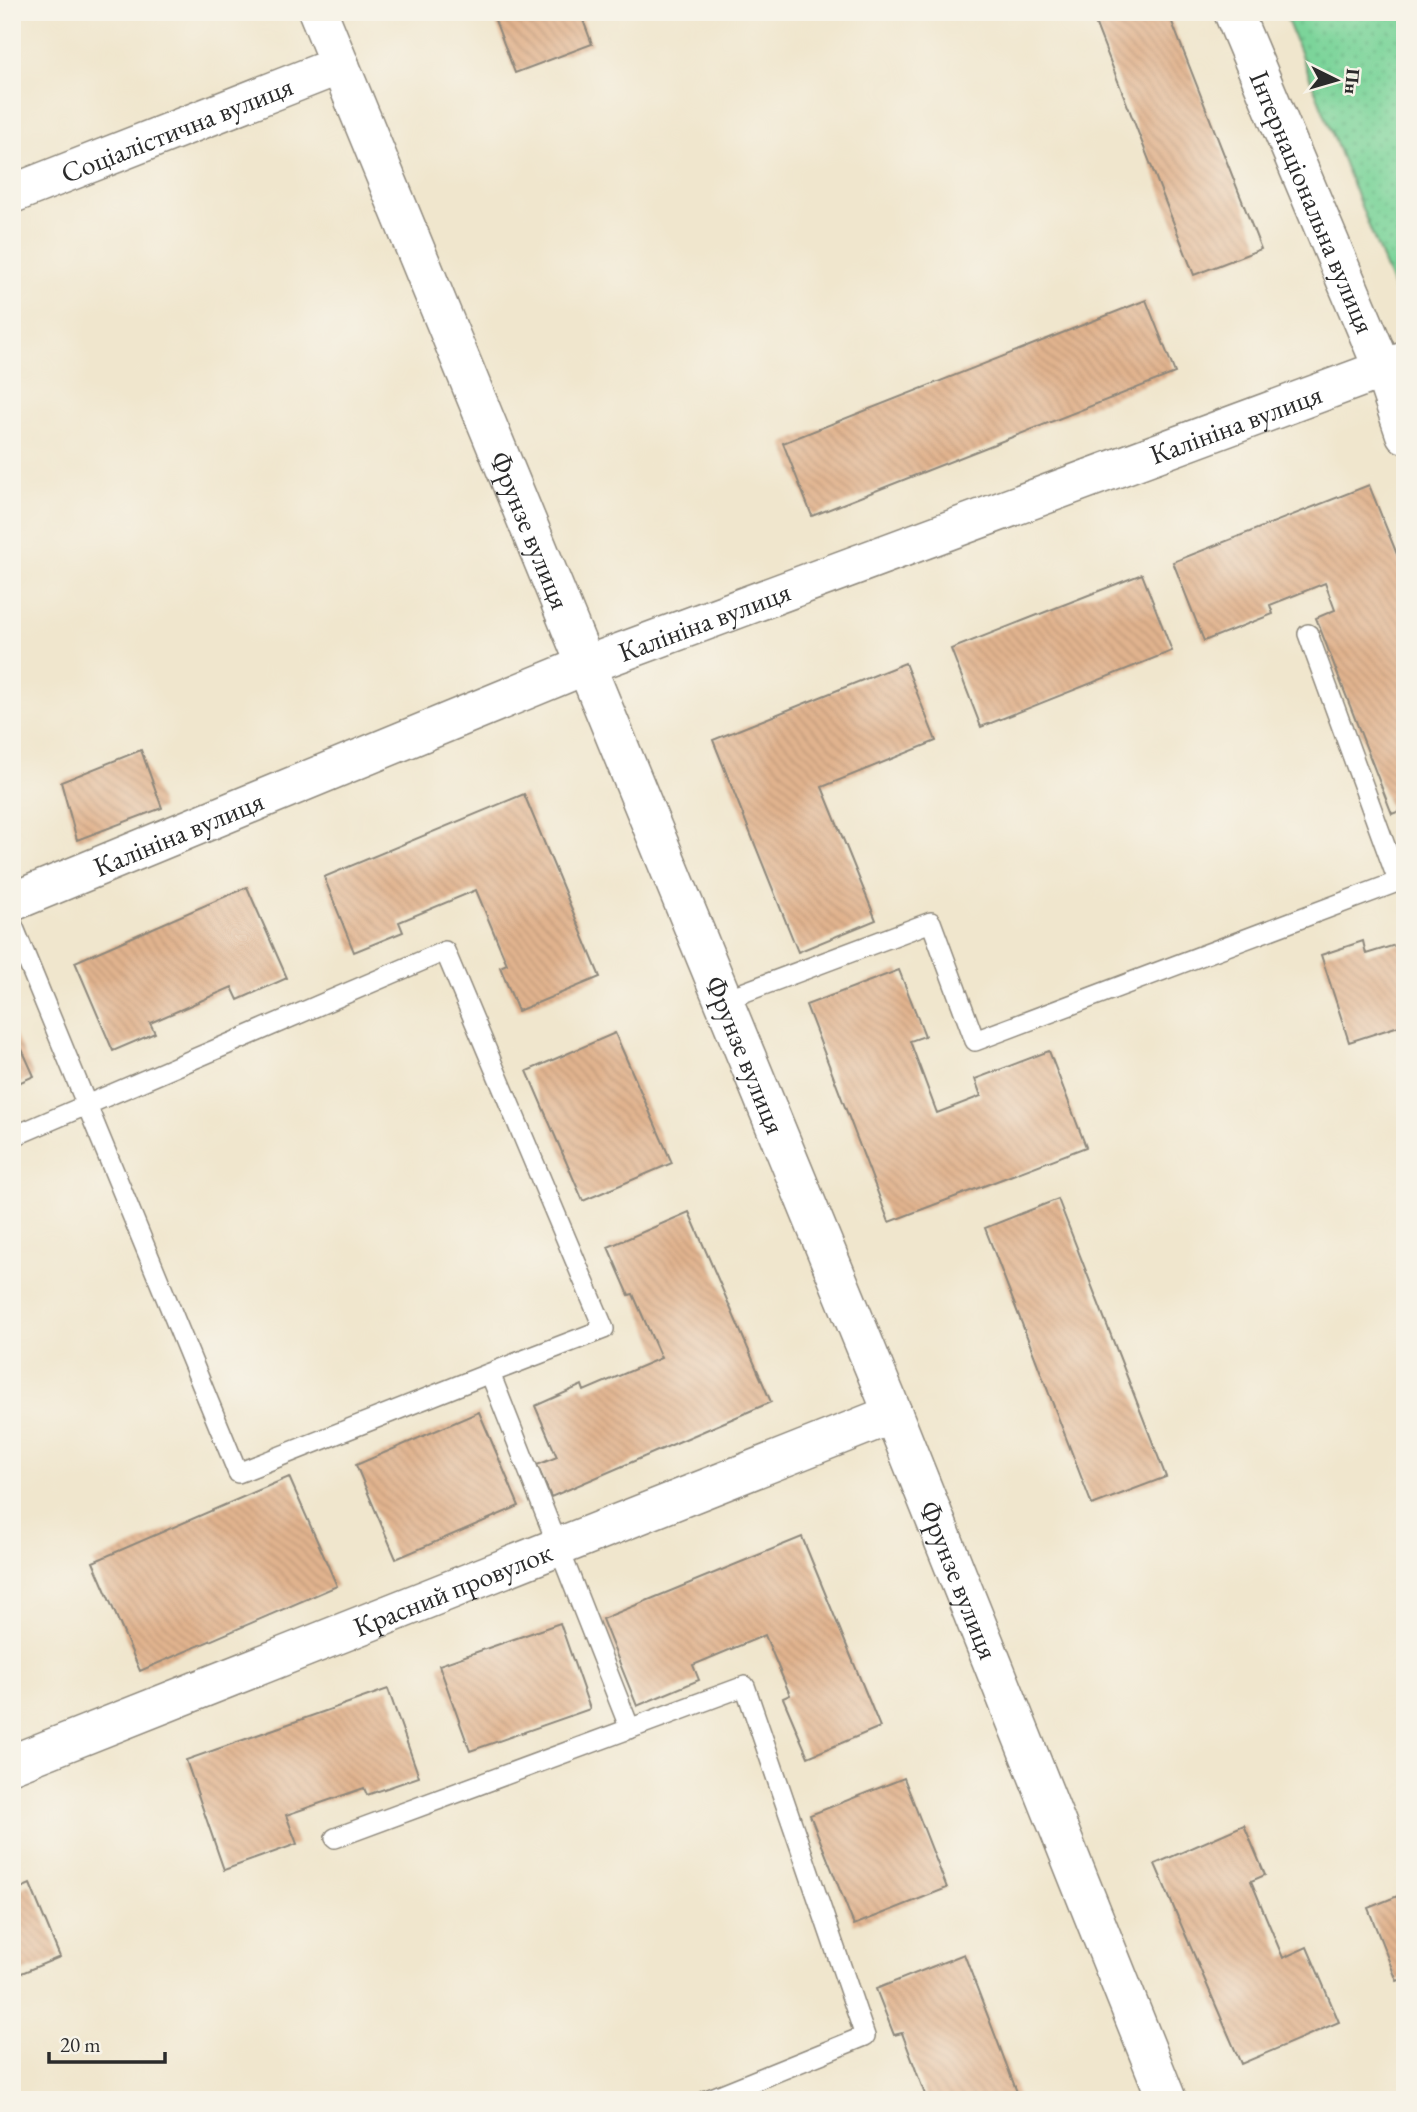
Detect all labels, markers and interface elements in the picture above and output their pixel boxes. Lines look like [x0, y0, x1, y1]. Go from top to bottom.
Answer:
north arrow [1302, 46, 1372, 116]
street label: Інтернаціональна вулиця [1242, 65, 1384, 339]
street label: Соціалістична вулиця [55, 67, 298, 191]
text: Пн [1339, 67, 1366, 95]
street label: Калініна вулиця [1145, 375, 1327, 472]
street label: Фрунзе вулиця [482, 446, 579, 614]
street label: Калініна вулиця [613, 573, 795, 670]
street label: Калініна вулиця [88, 782, 269, 885]
street label: Фрунзе вулиця [697, 970, 794, 1139]
street label: Фрунзе вулиця [911, 1495, 1007, 1664]
street label: Красний провулок [348, 1533, 557, 1645]
scale bar [49, 2021, 164, 2065]
text: 20 m [60, 2031, 101, 2058]

